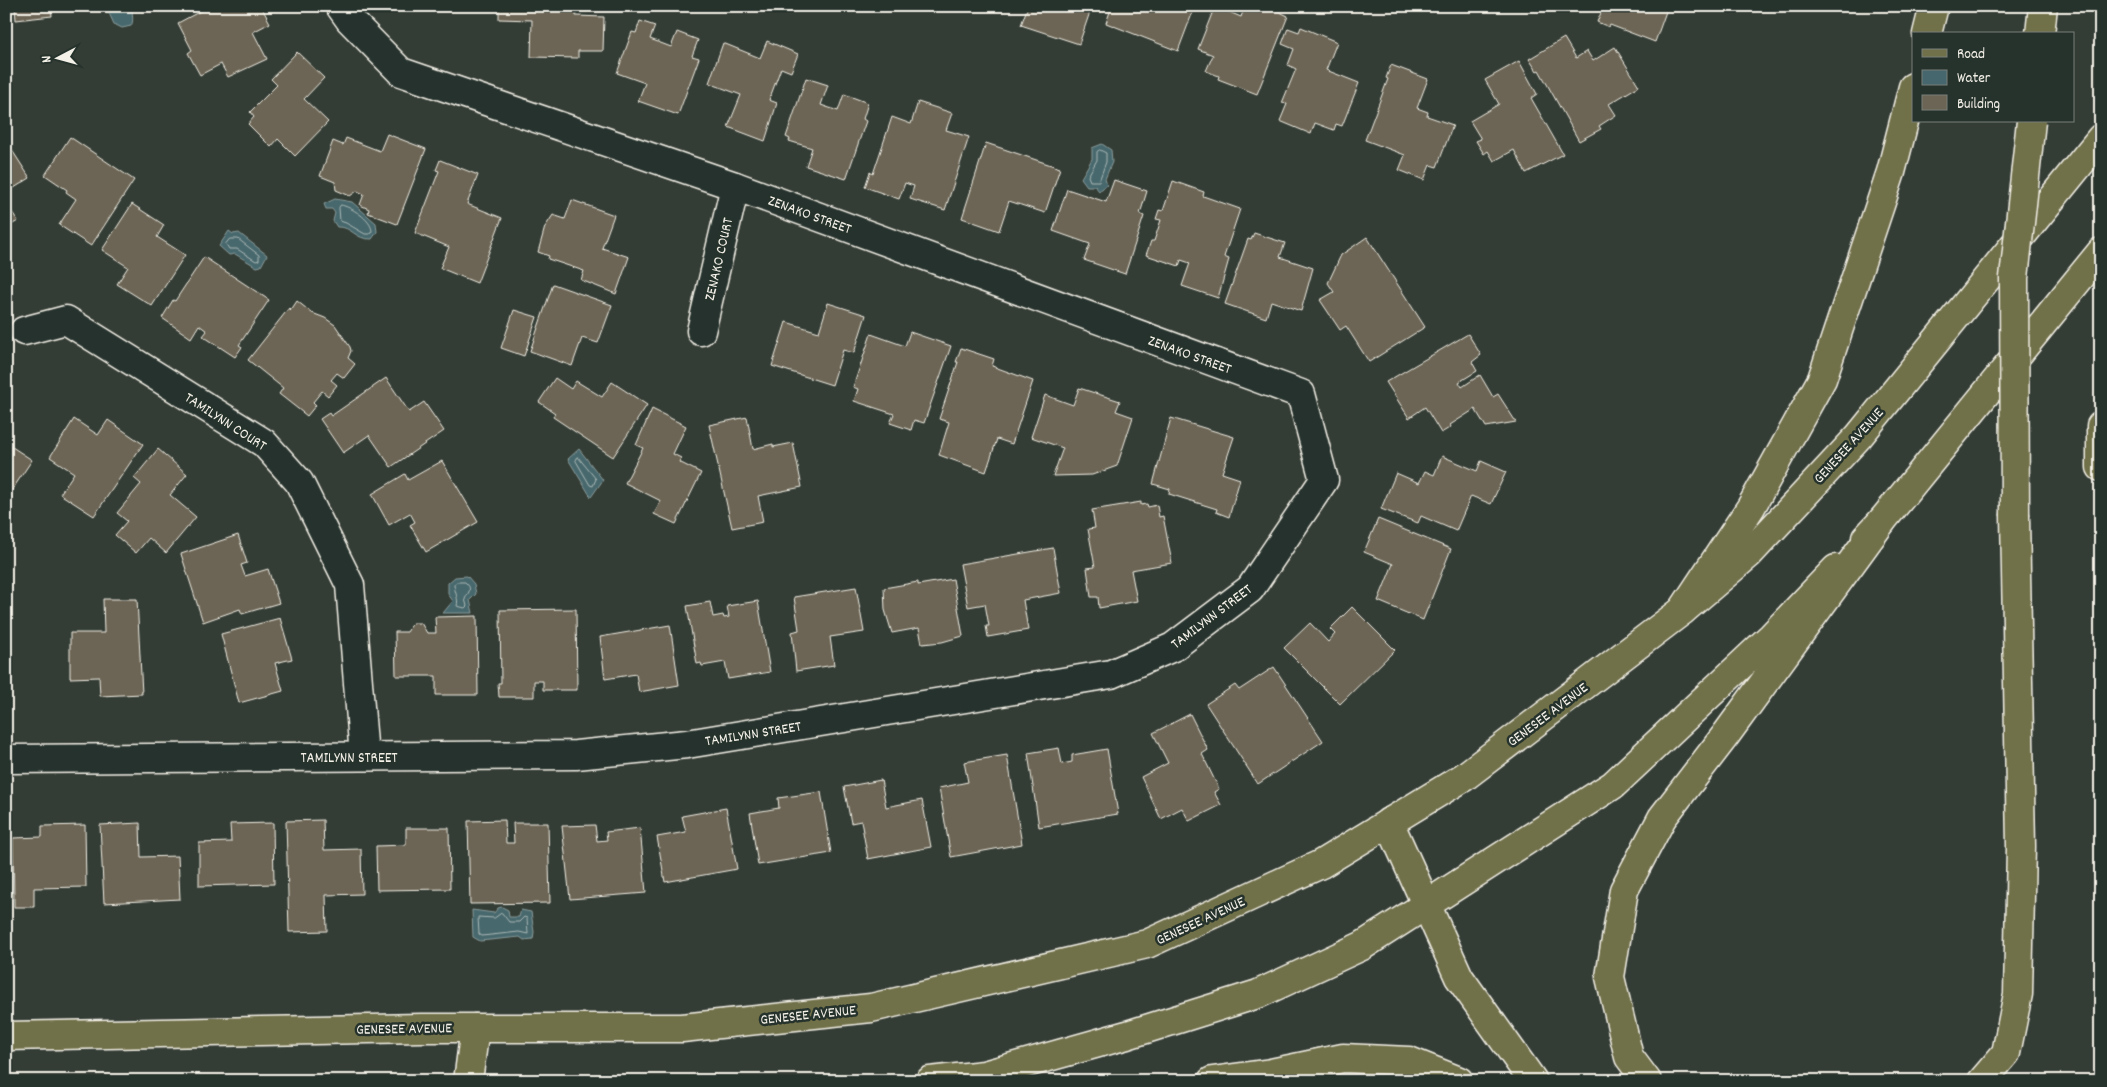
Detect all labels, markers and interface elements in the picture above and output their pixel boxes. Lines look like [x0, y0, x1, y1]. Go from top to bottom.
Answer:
north arrow [32, 32, 82, 82]
legend [1912, 32, 2074, 122]
text: Road [1957, 44, 1985, 66]
text: N [37, 55, 57, 64]
text: Water [1957, 68, 1991, 90]
text: Building [1957, 94, 2000, 116]
street label: ZENAKO STREET [764, 191, 854, 241]
street label: ZENAKO COURT [700, 216, 740, 303]
street label: ZENAKO STREET [1144, 331, 1234, 381]
street label: TAMILYNN COURT [179, 388, 270, 458]
street label: GENESEE AVENUE [1809, 403, 1890, 489]
street label: TAMILYNN STREET [1167, 580, 1258, 656]
street label: GENESEE AVENUE [1503, 678, 1593, 753]
street label: TAMILYNN STREET [704, 717, 803, 753]
street label: TAMILYNN STREET [300, 748, 398, 770]
street label: GENESEE AVENUE [1153, 891, 1249, 952]
street label: GENESEE AVENUE [759, 1000, 857, 1032]
street label: GENESEE AVENUE [356, 1018, 452, 1042]

